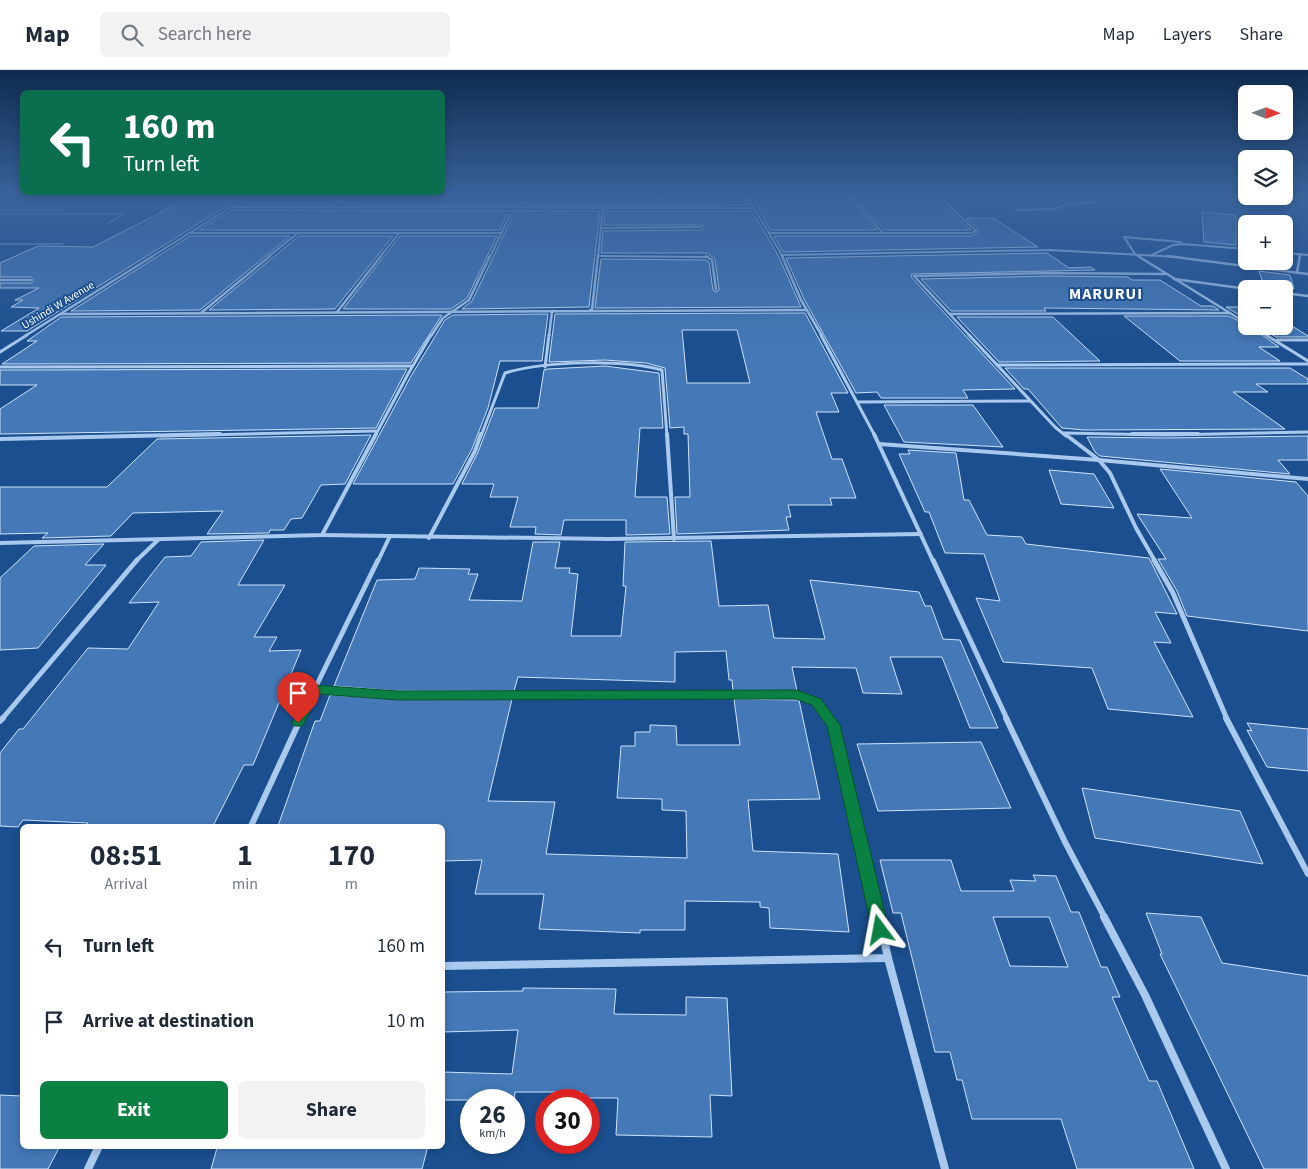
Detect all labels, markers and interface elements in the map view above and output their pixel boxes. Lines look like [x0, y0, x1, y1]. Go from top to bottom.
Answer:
search box [100, 12, 450, 57]
text: Map [25, 17, 70, 52]
icon: search [118, 21, 146, 49]
text: Search here [158, 21, 251, 48]
text: Map [1103, 22, 1135, 47]
text: Layers [1163, 22, 1212, 47]
text: Share [1240, 22, 1283, 47]
north arrow [1238, 85, 1292, 140]
map controls [1238, 85, 1293, 335]
text: 160 m [123, 102, 215, 152]
icon: left [40, 110, 105, 175]
text: Turn left [123, 148, 199, 180]
button: layers [1238, 150, 1293, 205]
button: + [1238, 215, 1293, 270]
street label: Ushindi W Avenue [19, 277, 98, 333]
button: − [1238, 280, 1293, 335]
district label: MARURUI [1069, 283, 1143, 305]
pin [277, 672, 319, 723]
icon: arrive [284, 679, 312, 707]
text: 08:51 [90, 834, 162, 877]
text: 1 [237, 834, 253, 877]
text: 170 [328, 834, 375, 877]
text: Arrival [104, 873, 147, 895]
text: min [232, 873, 258, 895]
text: m [345, 873, 358, 895]
position arrow [853, 903, 905, 955]
icon: left [40, 933, 68, 961]
text: Turn left [83, 933, 154, 960]
text: 160 m [377, 933, 425, 960]
icon: arrive [40, 1008, 68, 1036]
text: Arrive at destination [83, 1008, 254, 1035]
text: 10 m [387, 1008, 425, 1035]
button: Exit [40, 1081, 228, 1139]
button: Share [238, 1081, 425, 1139]
speed limit sign: 30 [535, 1089, 600, 1154]
text: 26 [479, 1097, 506, 1133]
text: km/h [479, 1125, 506, 1142]

